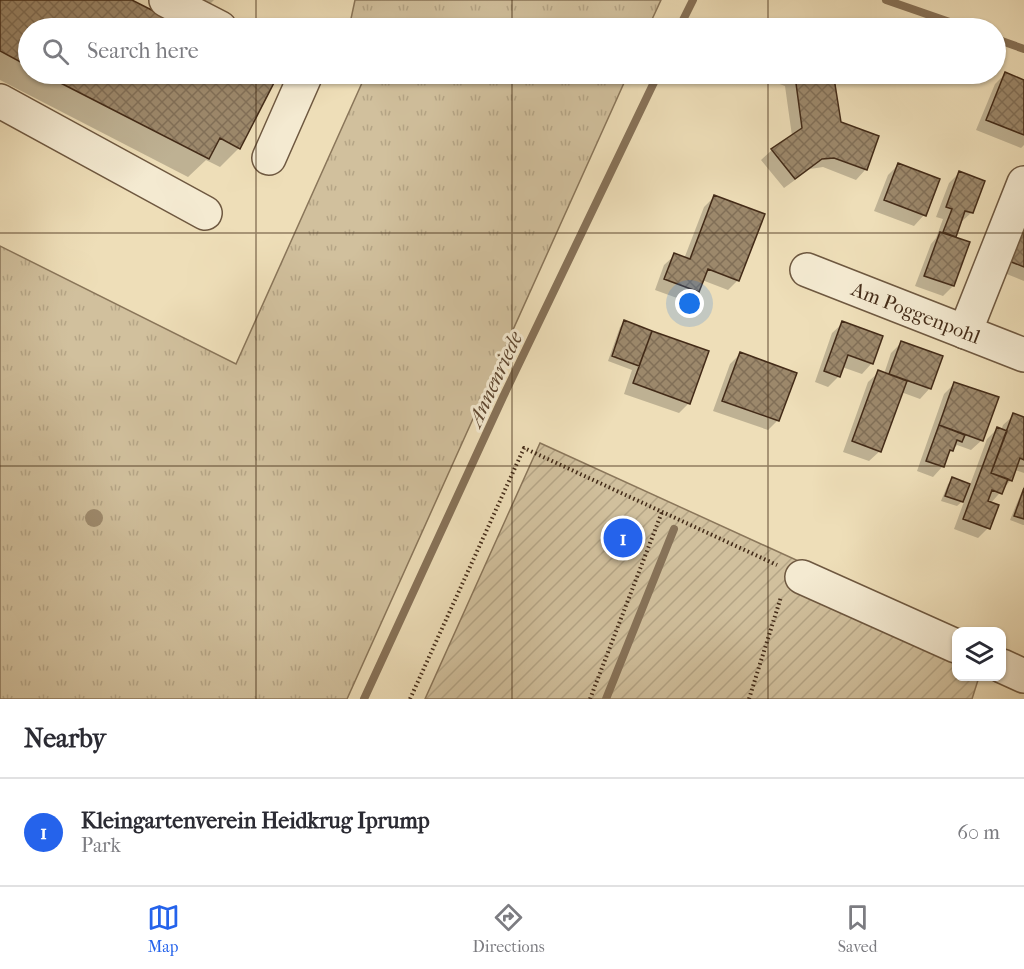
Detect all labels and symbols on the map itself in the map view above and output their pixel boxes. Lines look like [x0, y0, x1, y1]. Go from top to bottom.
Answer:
street label: Am Poggenpohl [847, 277, 984, 349]
your location [675, 289, 704, 318]
water label: Annenriede [461, 328, 527, 433]
pin: 1 [604, 516, 642, 560]

